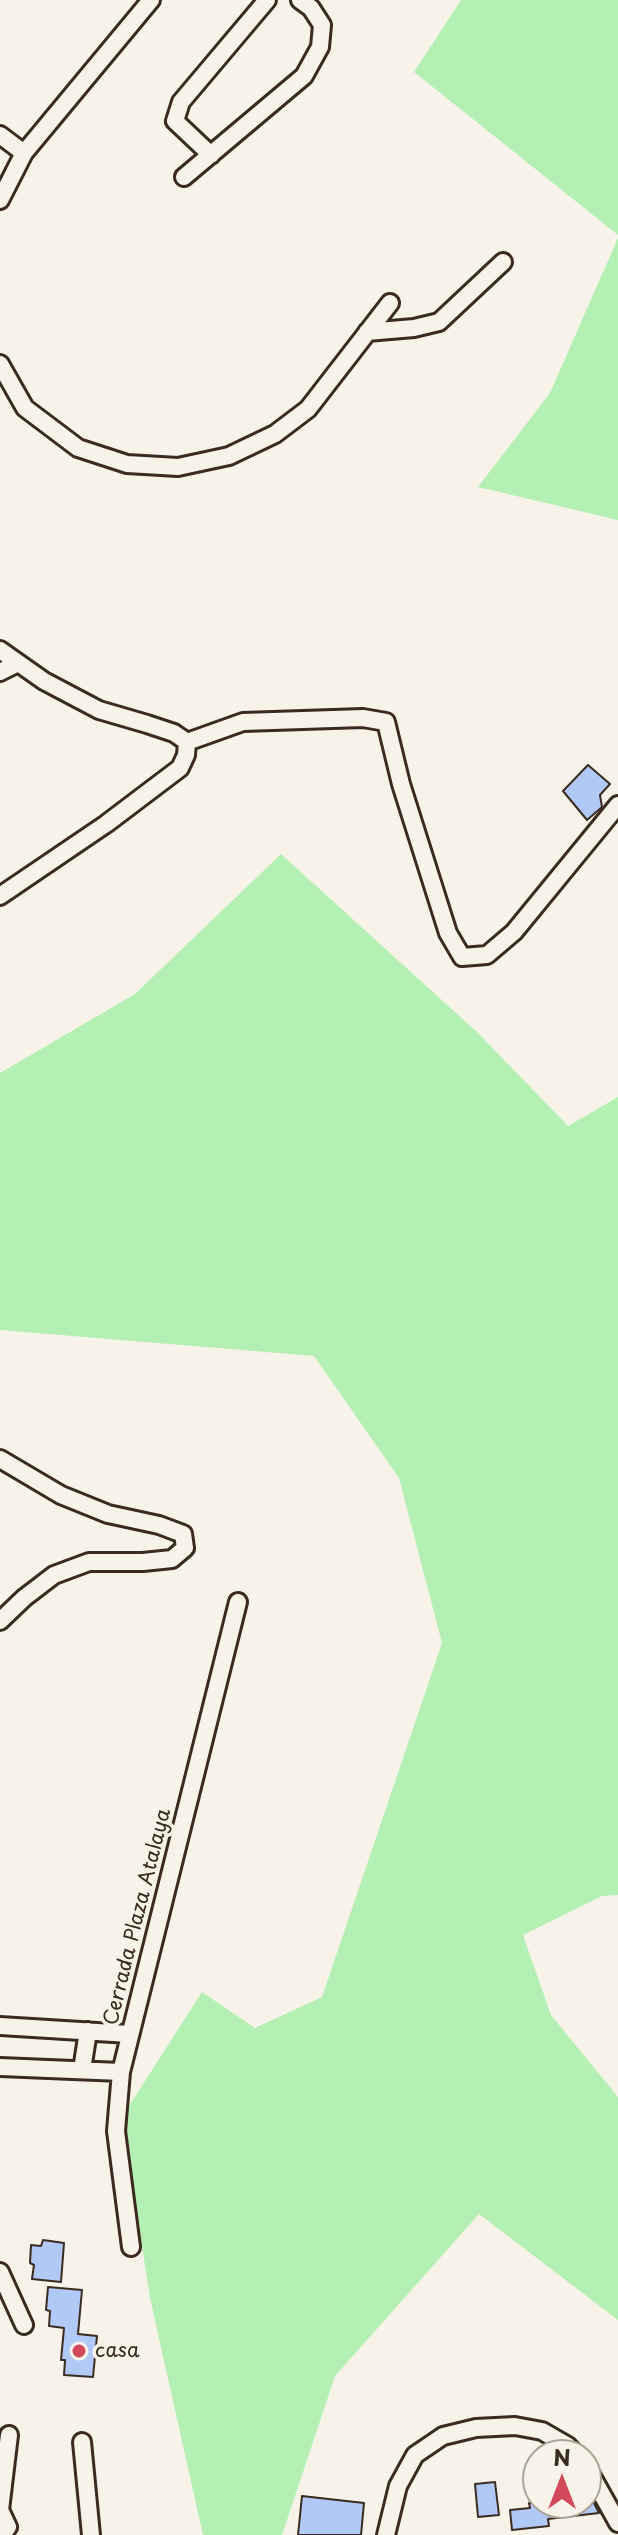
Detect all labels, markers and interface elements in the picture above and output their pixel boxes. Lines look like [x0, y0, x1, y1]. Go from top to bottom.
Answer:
street label: Cerrada Plaza Atalaya [99, 1806, 177, 2028]
place label: casa [95, 2339, 140, 2363]
marker: casa [70, 2342, 88, 2360]
north arrow [522, 2439, 602, 2519]
text: N [553, 2440, 571, 2473]

